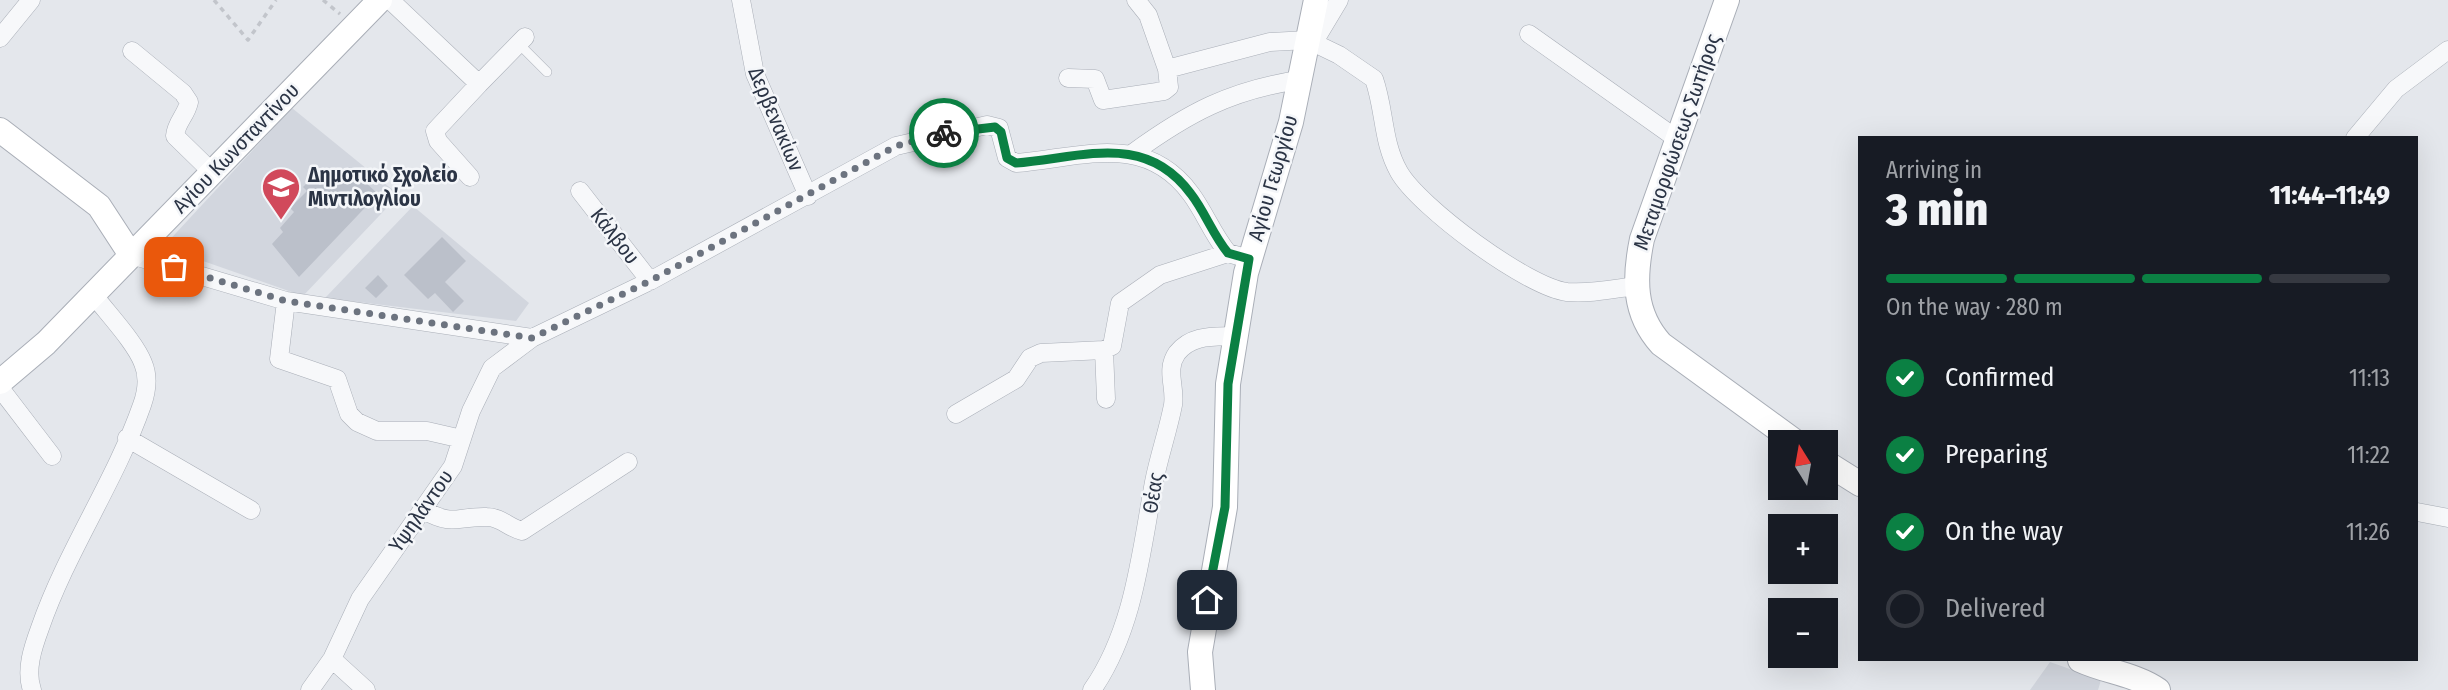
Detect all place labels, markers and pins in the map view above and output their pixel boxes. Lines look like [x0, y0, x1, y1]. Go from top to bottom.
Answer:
place label: Δημοτικό Σχολείο Μιντιλογλίου [307, 162, 458, 212]
school or university icon: Δημοτικό Σχολείο Μιντιλογλίου [260, 166, 302, 221]
pin [144, 237, 204, 297]
pin [1177, 570, 1237, 630]

